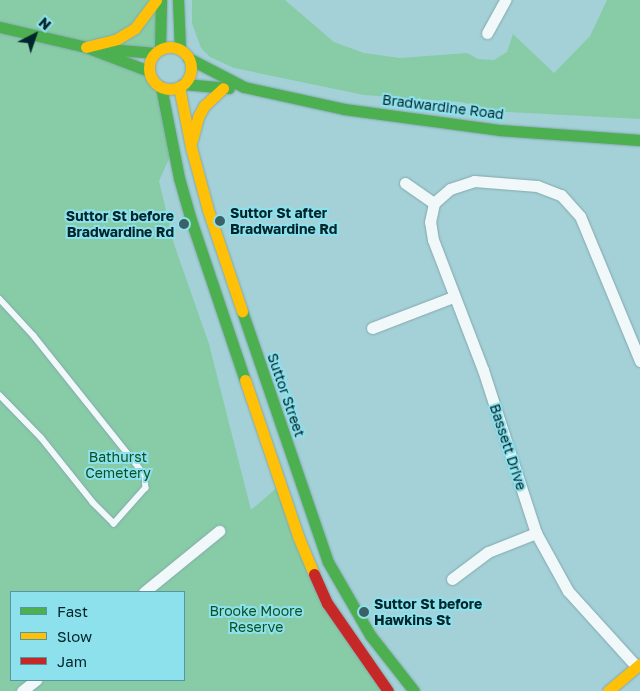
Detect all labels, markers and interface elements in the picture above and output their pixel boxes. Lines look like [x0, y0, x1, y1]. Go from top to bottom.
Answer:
north arrow [10, 10, 60, 60]
text: N [36, 13, 55, 33]
street label: Bradwardine Road [381, 91, 505, 123]
place label: Suttor St after Bradwardine Rd [230, 205, 337, 238]
place label: Suttor St before Bradwardine Rd [66, 208, 174, 240]
marker: Suttor St after Bradwardine Rd [214, 215, 226, 227]
marker: Suttor St before Bradwardine Rd [178, 218, 190, 230]
street label: Suttor Street [264, 351, 308, 439]
street label: Bassett Drive [486, 402, 530, 492]
park label: Bathurst Cemetery [85, 449, 151, 482]
legend [10, 591, 185, 681]
place label: Suttor St before Hawkins St [374, 596, 482, 628]
text: Fast [57, 602, 88, 620]
park label: Brooke Moore Reserve [209, 603, 303, 636]
marker: Suttor St before Hawkins St [358, 606, 370, 618]
text: Slow [57, 627, 92, 645]
text: Jam [57, 652, 87, 670]

